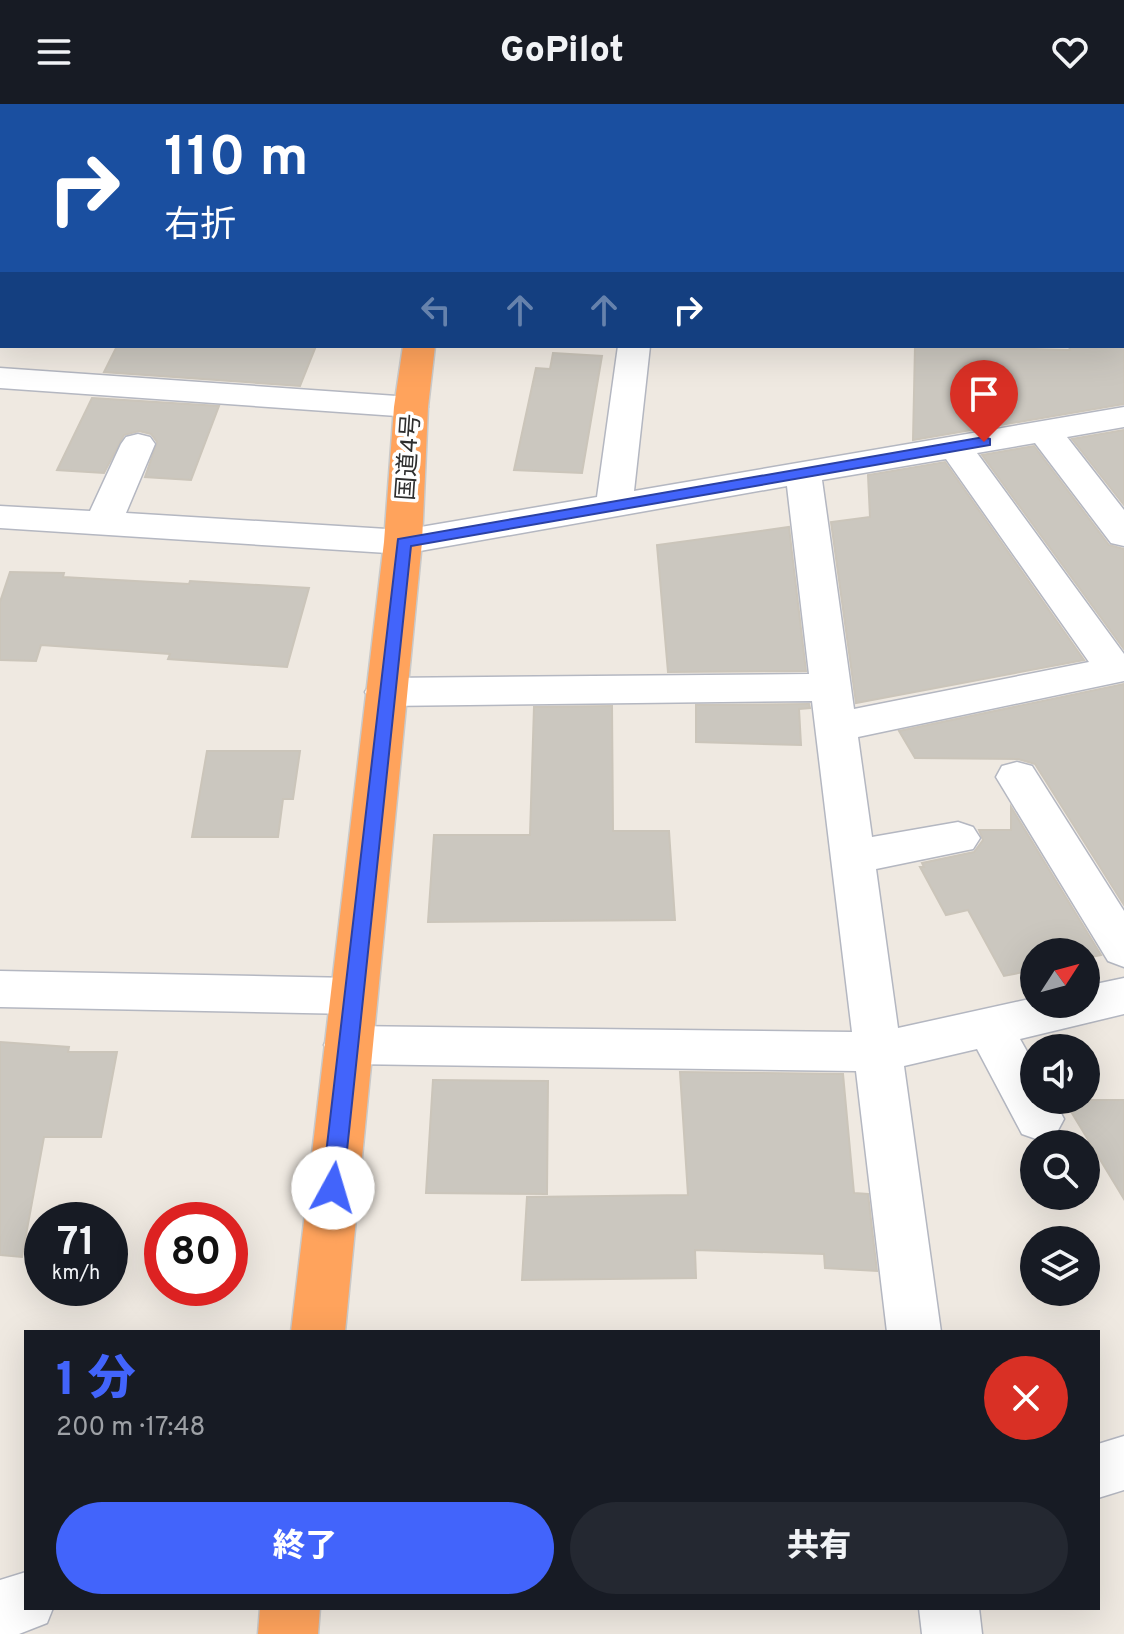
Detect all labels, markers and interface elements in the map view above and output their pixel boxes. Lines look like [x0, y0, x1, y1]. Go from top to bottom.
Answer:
text: GoPilot [500, 29, 624, 75]
icon: menu [32, 30, 76, 74]
icon: heart [1048, 30, 1092, 74]
text: 110 m [164, 125, 309, 195]
icon: right [32, 136, 136, 240]
text: 右折 [164, 204, 236, 250]
icon: left [414, 288, 458, 332]
icon: ahead [498, 288, 542, 332]
icon: ahead [582, 288, 626, 332]
icon: right [666, 288, 710, 332]
pin [950, 360, 1018, 442]
icon: arrive [962, 372, 1006, 416]
street label: 国道4号 [392, 413, 428, 502]
north arrow [1020, 938, 1100, 1018]
map controls [1020, 938, 1100, 1306]
button: sound [1020, 1034, 1100, 1114]
button: search [1020, 1130, 1100, 1210]
position arrow [291, 1146, 375, 1230]
speed limit sign: 80 [144, 1202, 248, 1306]
text: 71 [57, 1219, 95, 1269]
button: layers [1020, 1226, 1100, 1306]
text: km/h [52, 1261, 100, 1287]
text: 1 分 [56, 1352, 136, 1412]
button: close [984, 1356, 1068, 1440]
text: 200 m · 17:48 [56, 1412, 205, 1445]
button: 終了 [56, 1502, 554, 1594]
button: 共有 [570, 1502, 1068, 1594]

